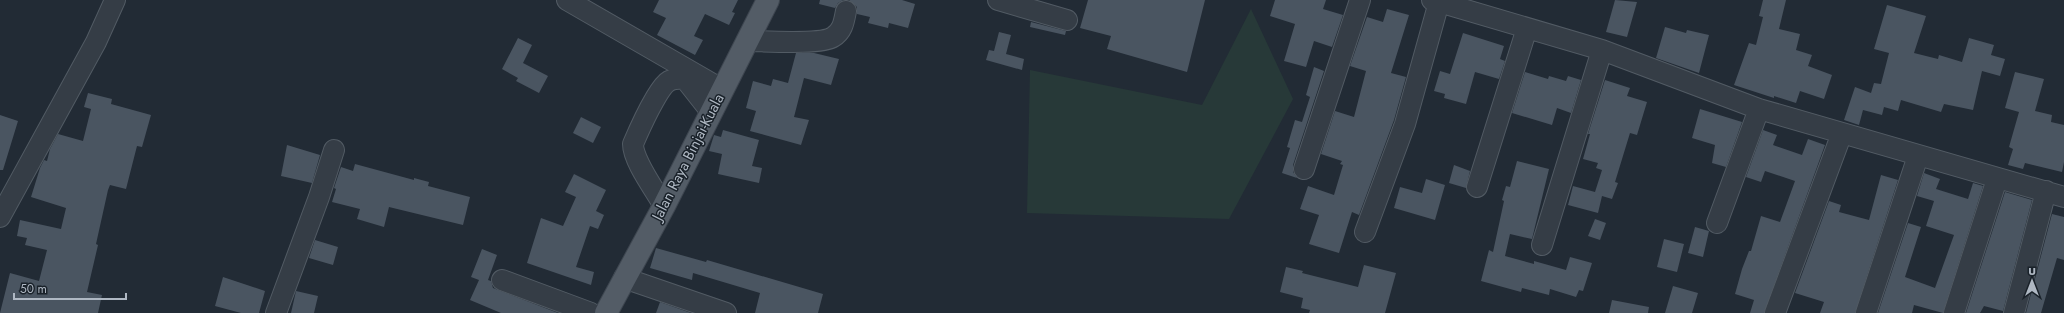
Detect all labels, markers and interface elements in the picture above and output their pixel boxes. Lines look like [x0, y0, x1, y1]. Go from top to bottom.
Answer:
street label: Jalan Raya Binjai-Kuala [646, 90, 730, 226]
north arrow [2012, 261, 2052, 301]
text: U [2028, 263, 2036, 279]
scale bar [14, 275, 126, 301]
text: 50 m [20, 280, 47, 298]

